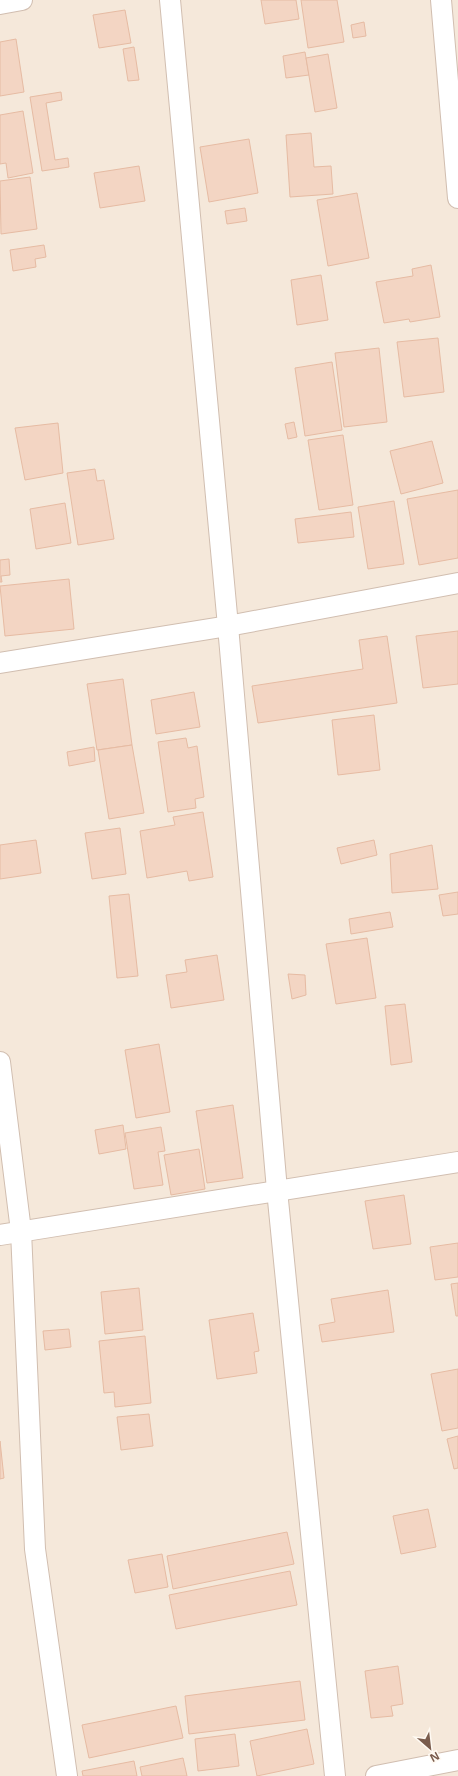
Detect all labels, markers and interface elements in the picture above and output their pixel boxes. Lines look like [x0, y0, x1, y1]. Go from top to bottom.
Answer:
north arrow [410, 1728, 450, 1768]
text: N [427, 1749, 442, 1766]

